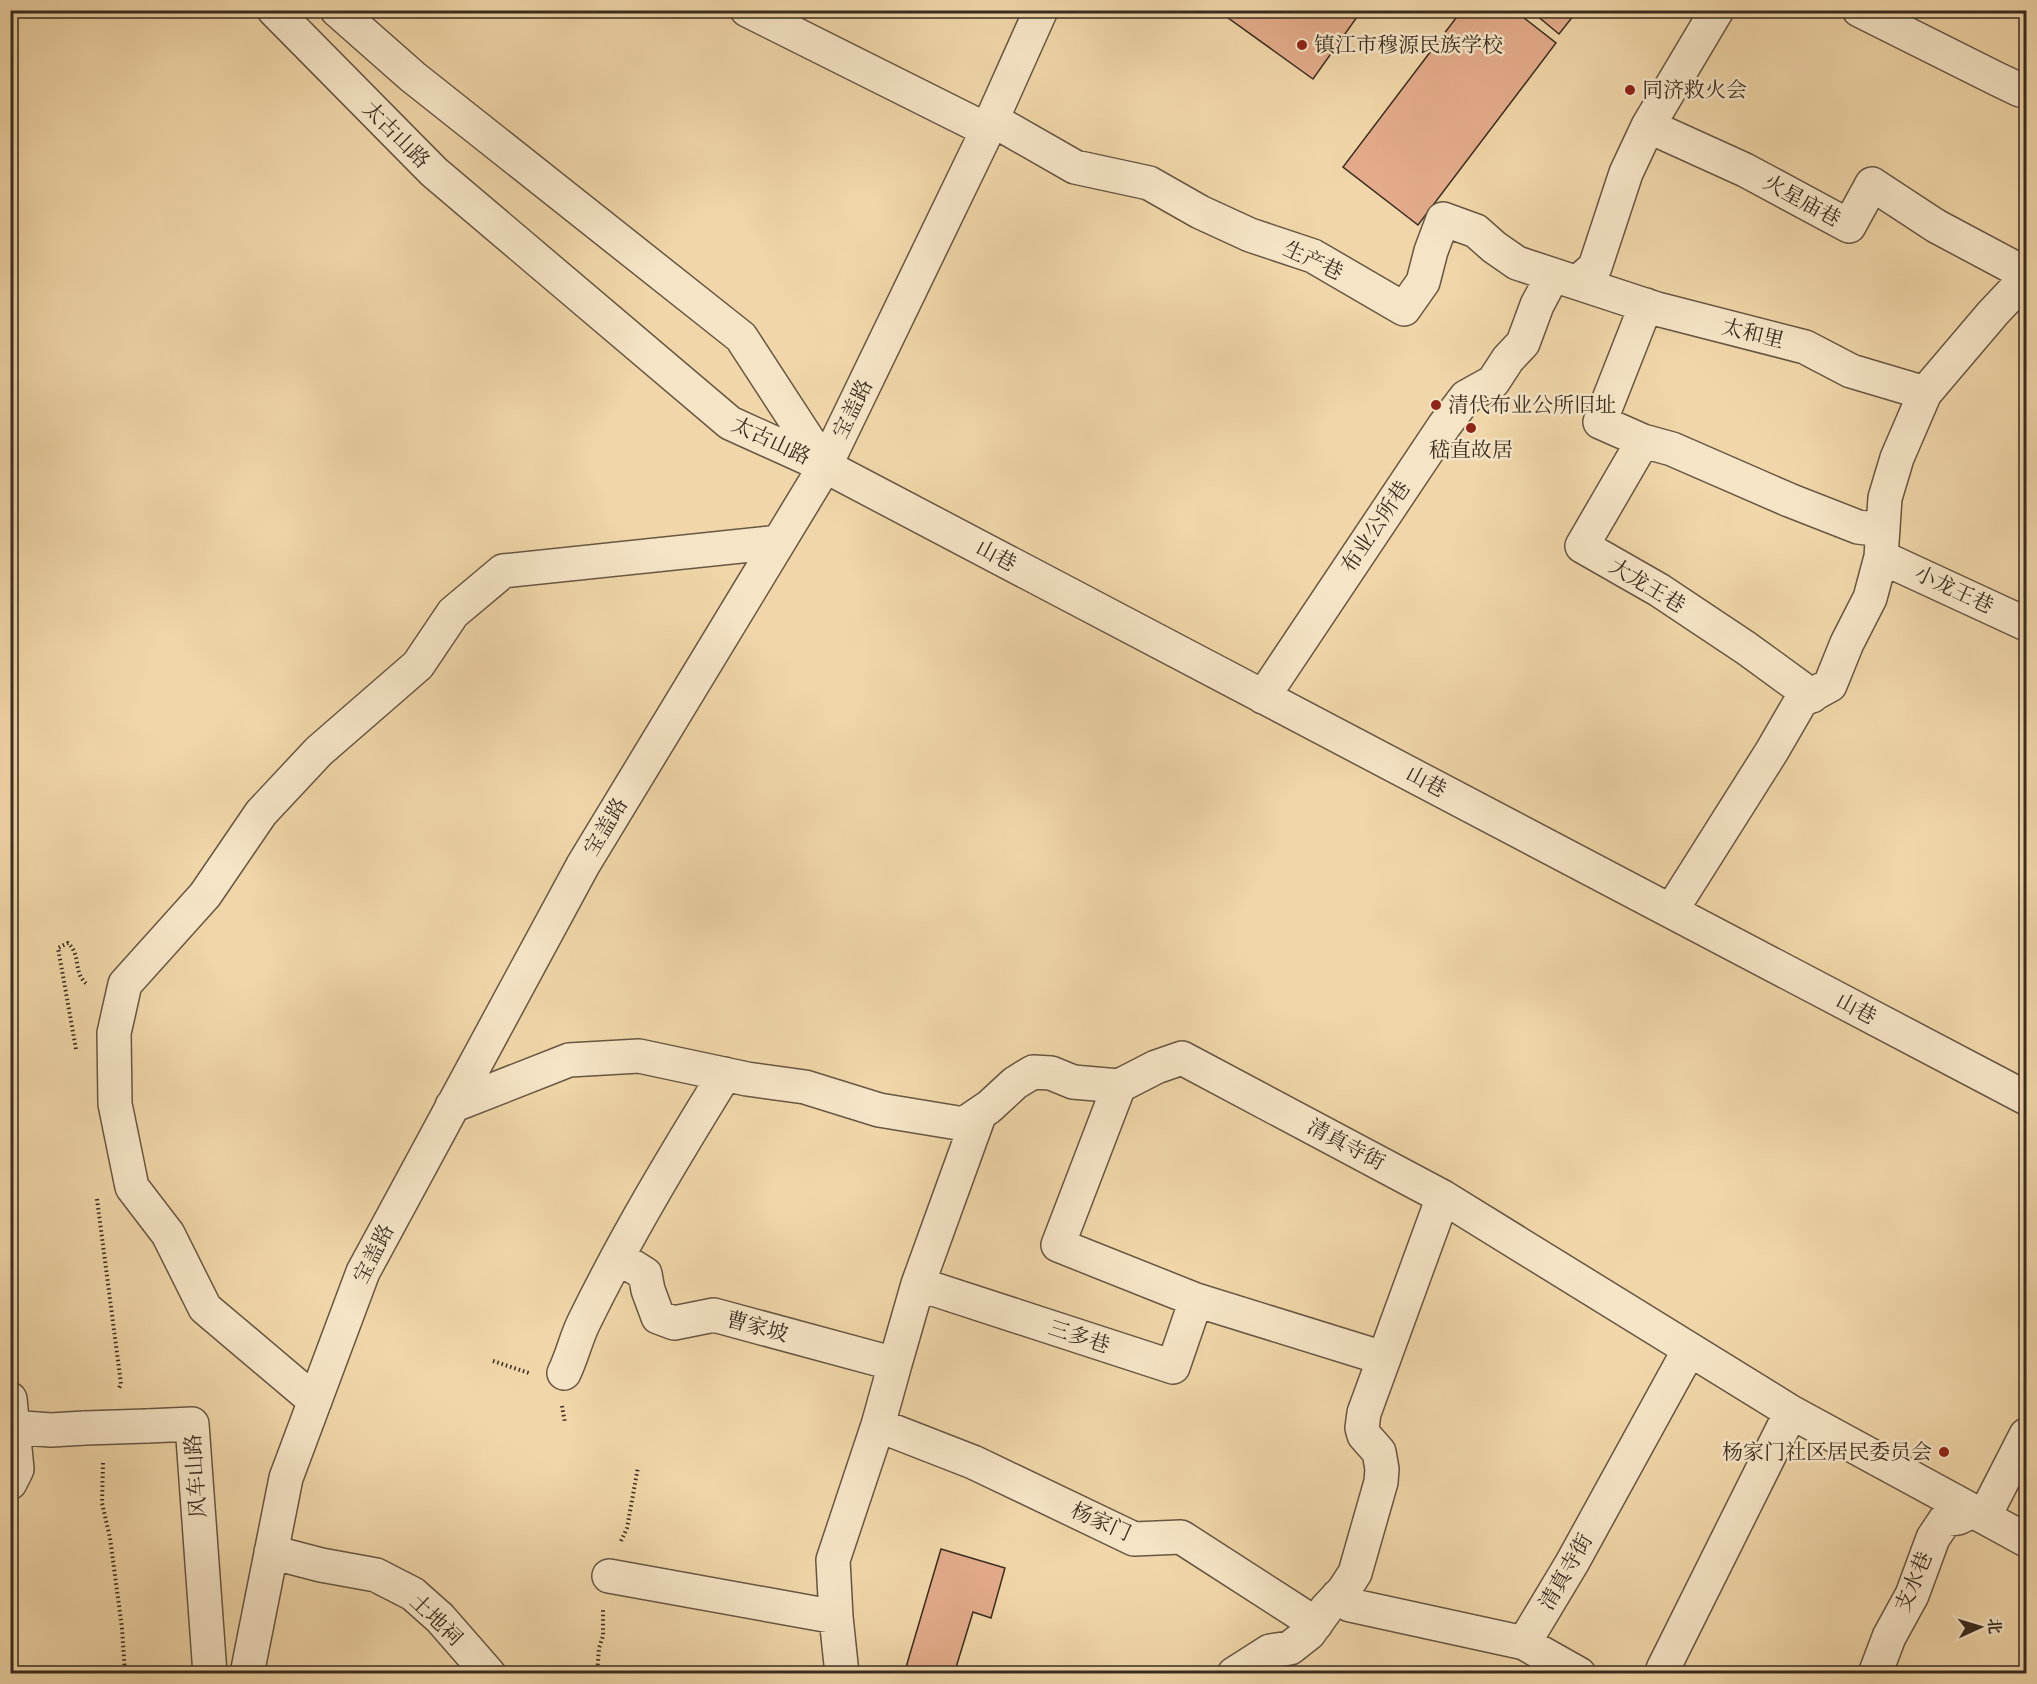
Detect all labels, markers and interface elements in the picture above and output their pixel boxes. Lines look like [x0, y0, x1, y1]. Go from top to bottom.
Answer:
place label: 镇江市穆源民族学校 [1314, 32, 1503, 59]
marker: 镇江市穆源民族学校 [1295, 38, 1309, 52]
place label: 同济救火会 [1642, 77, 1747, 104]
marker: 同济救火会 [1623, 83, 1637, 97]
street label: 太古山路 [357, 96, 435, 174]
street label: 火星庙巷 [1759, 169, 1845, 233]
street label: 生产巷 [1279, 235, 1347, 287]
street label: 太和里 [1719, 313, 1787, 355]
street label: 宝盖路 [827, 375, 879, 443]
place label: 清代布业公所旧址 [1448, 392, 1616, 419]
marker: 清代布业公所旧址 [1429, 398, 1443, 412]
street label: 太古山路 [727, 411, 815, 471]
marker: 嵇直故居 [1464, 421, 1478, 435]
place label: 嵇直故居 [1429, 437, 1513, 464]
street label: 布业公所巷 [1335, 476, 1417, 578]
street label: 山巷 [971, 534, 1021, 578]
street label: 大龙王巷 [1604, 553, 1690, 619]
street label: 小龙王巷 [1910, 560, 1998, 620]
street label: 山巷 [1401, 760, 1451, 804]
street label: 宝盖路 [578, 793, 634, 861]
street label: 山巷 [1831, 987, 1881, 1031]
street label: 清真寺街 [1303, 1113, 1389, 1177]
street label: 宝盖路 [348, 1220, 400, 1288]
street label: 曹家坡 [723, 1306, 791, 1348]
street label: 三多巷 [1045, 1314, 1113, 1360]
street label: 风车山路 [180, 1433, 212, 1519]
place label: 杨家门社区居民委员会 [1722, 1439, 1932, 1466]
marker: 杨家门社区居民委员会 [1937, 1445, 1951, 1459]
street label: 杨家门 [1067, 1497, 1135, 1547]
street label: 清真寺街 [1533, 1529, 1599, 1615]
street label: 支水巷 [1889, 1548, 1939, 1616]
street label: 土地祠 [404, 1588, 468, 1652]
north arrow [1950, 1597, 2010, 1657]
text: 北 [1983, 1617, 2005, 1635]

